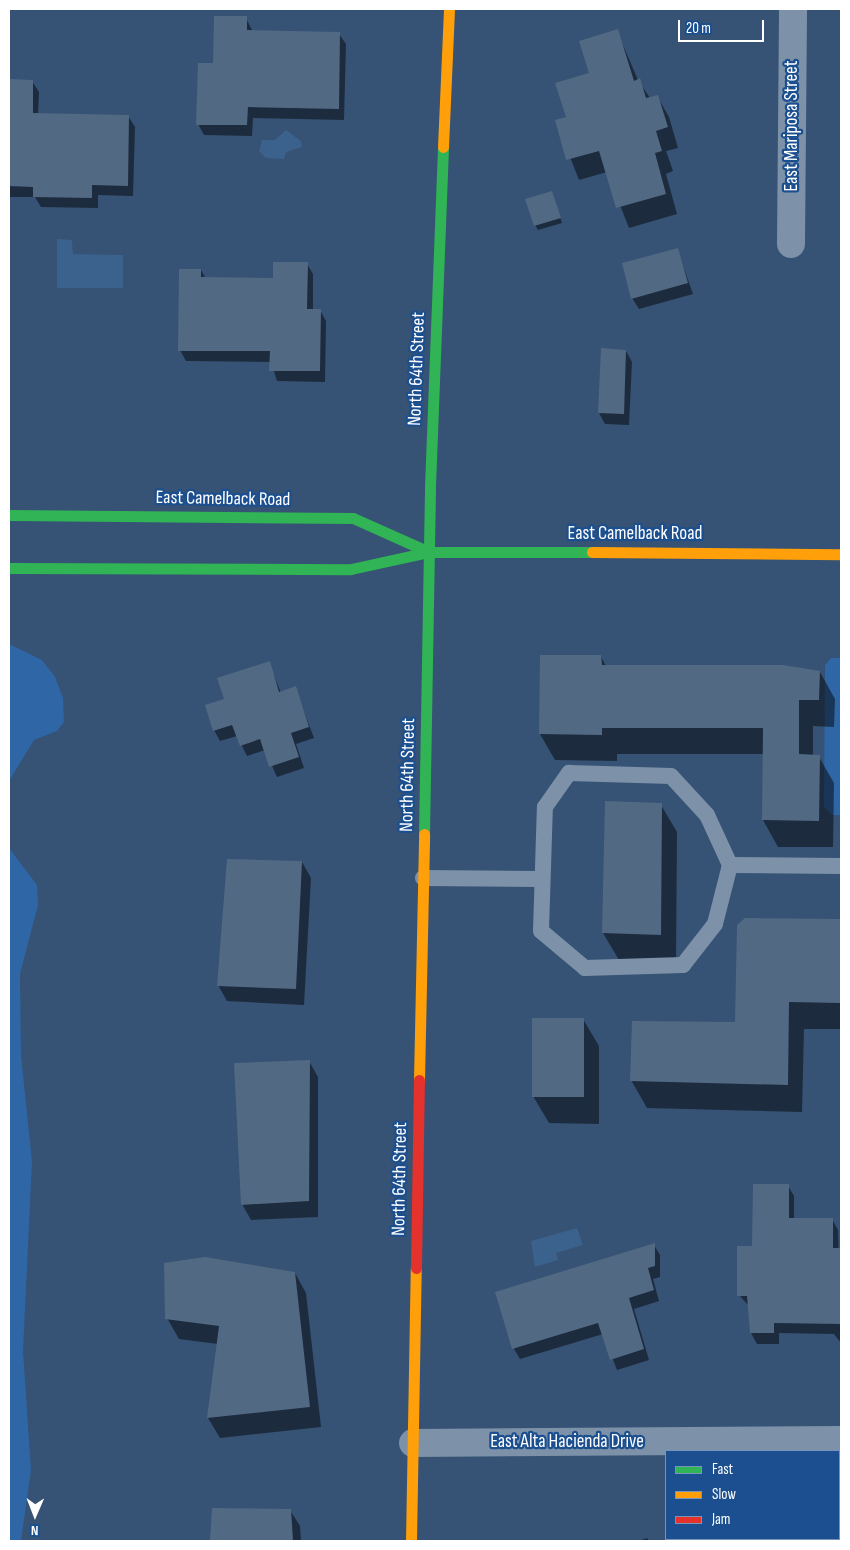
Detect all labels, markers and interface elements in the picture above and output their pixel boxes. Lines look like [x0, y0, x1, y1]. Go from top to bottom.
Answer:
scale bar [680, 10, 766, 42]
text: 20 m [686, 19, 711, 38]
street label: East Mariposa Street [781, 60, 803, 192]
street label: North 64th Street [404, 312, 430, 426]
street label: East Camelback Road [155, 486, 291, 512]
street label: East Camelback Road [568, 523, 702, 545]
street label: North 64th Street [396, 718, 420, 832]
street label: North 64th Street [388, 1122, 412, 1236]
street label: East Alta Hacienda Drive [490, 1431, 644, 1453]
legend [665, 1450, 840, 1540]
text: Fast [712, 1460, 733, 1479]
text: Slow [712, 1485, 736, 1504]
north arrow [10, 1490, 60, 1540]
text: Jam [712, 1510, 730, 1529]
text: N [31, 1522, 39, 1539]

